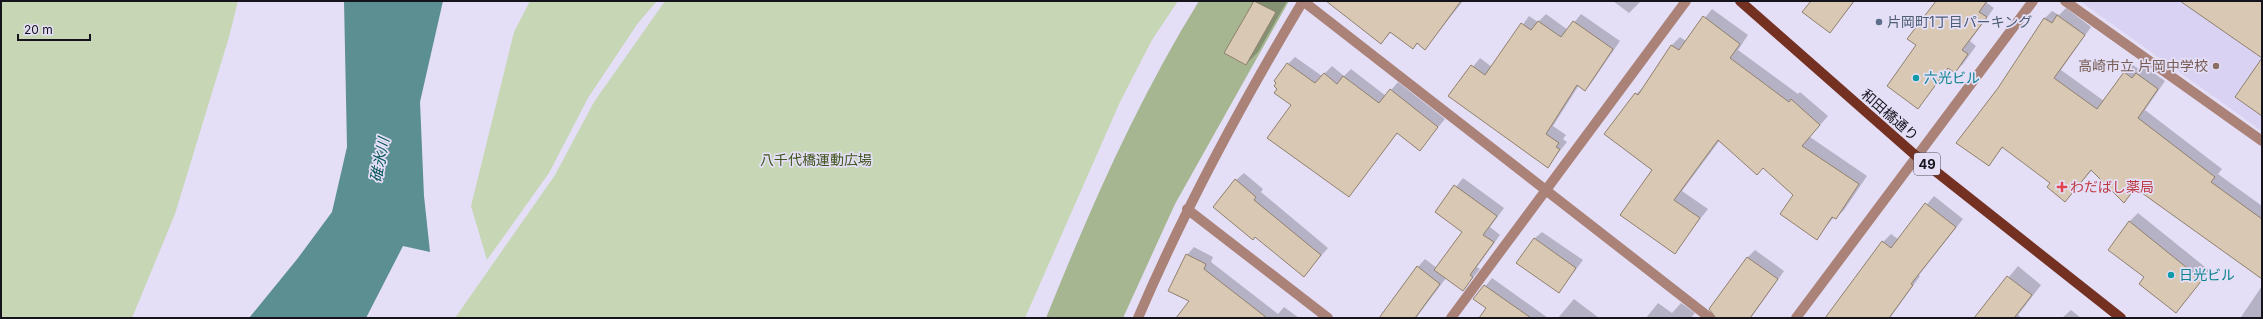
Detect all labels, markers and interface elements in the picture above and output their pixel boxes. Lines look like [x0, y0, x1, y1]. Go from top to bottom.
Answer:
place label: 片岡町1丁目パーキング [1887, 13, 2032, 30]
scale bar [18, 16, 90, 42]
marker: 片岡町1丁目パーキング [1874, 17, 1884, 27]
text: 20 m [24, 22, 53, 37]
place label: 高崎市立 片岡中学校 [2078, 57, 2208, 74]
marker: 高崎市立 片岡中学校 [2211, 61, 2221, 71]
place label: 六光ビル [1924, 69, 1980, 86]
marker: 六光ビル [1911, 73, 1921, 83]
street label: 和田橋通り [1858, 85, 1922, 144]
water label: 碓氷川 [366, 134, 394, 184]
park label: 八千代橋運動広場 [760, 151, 872, 168]
road number: 49 [1914, 153, 1940, 175]
place label: わだばし薬局 [2070, 178, 2154, 195]
marker: わだばし薬局 [2057, 182, 2067, 192]
place label: 日光ビル [2179, 266, 2235, 283]
marker: 日光ビル [2166, 270, 2176, 280]

